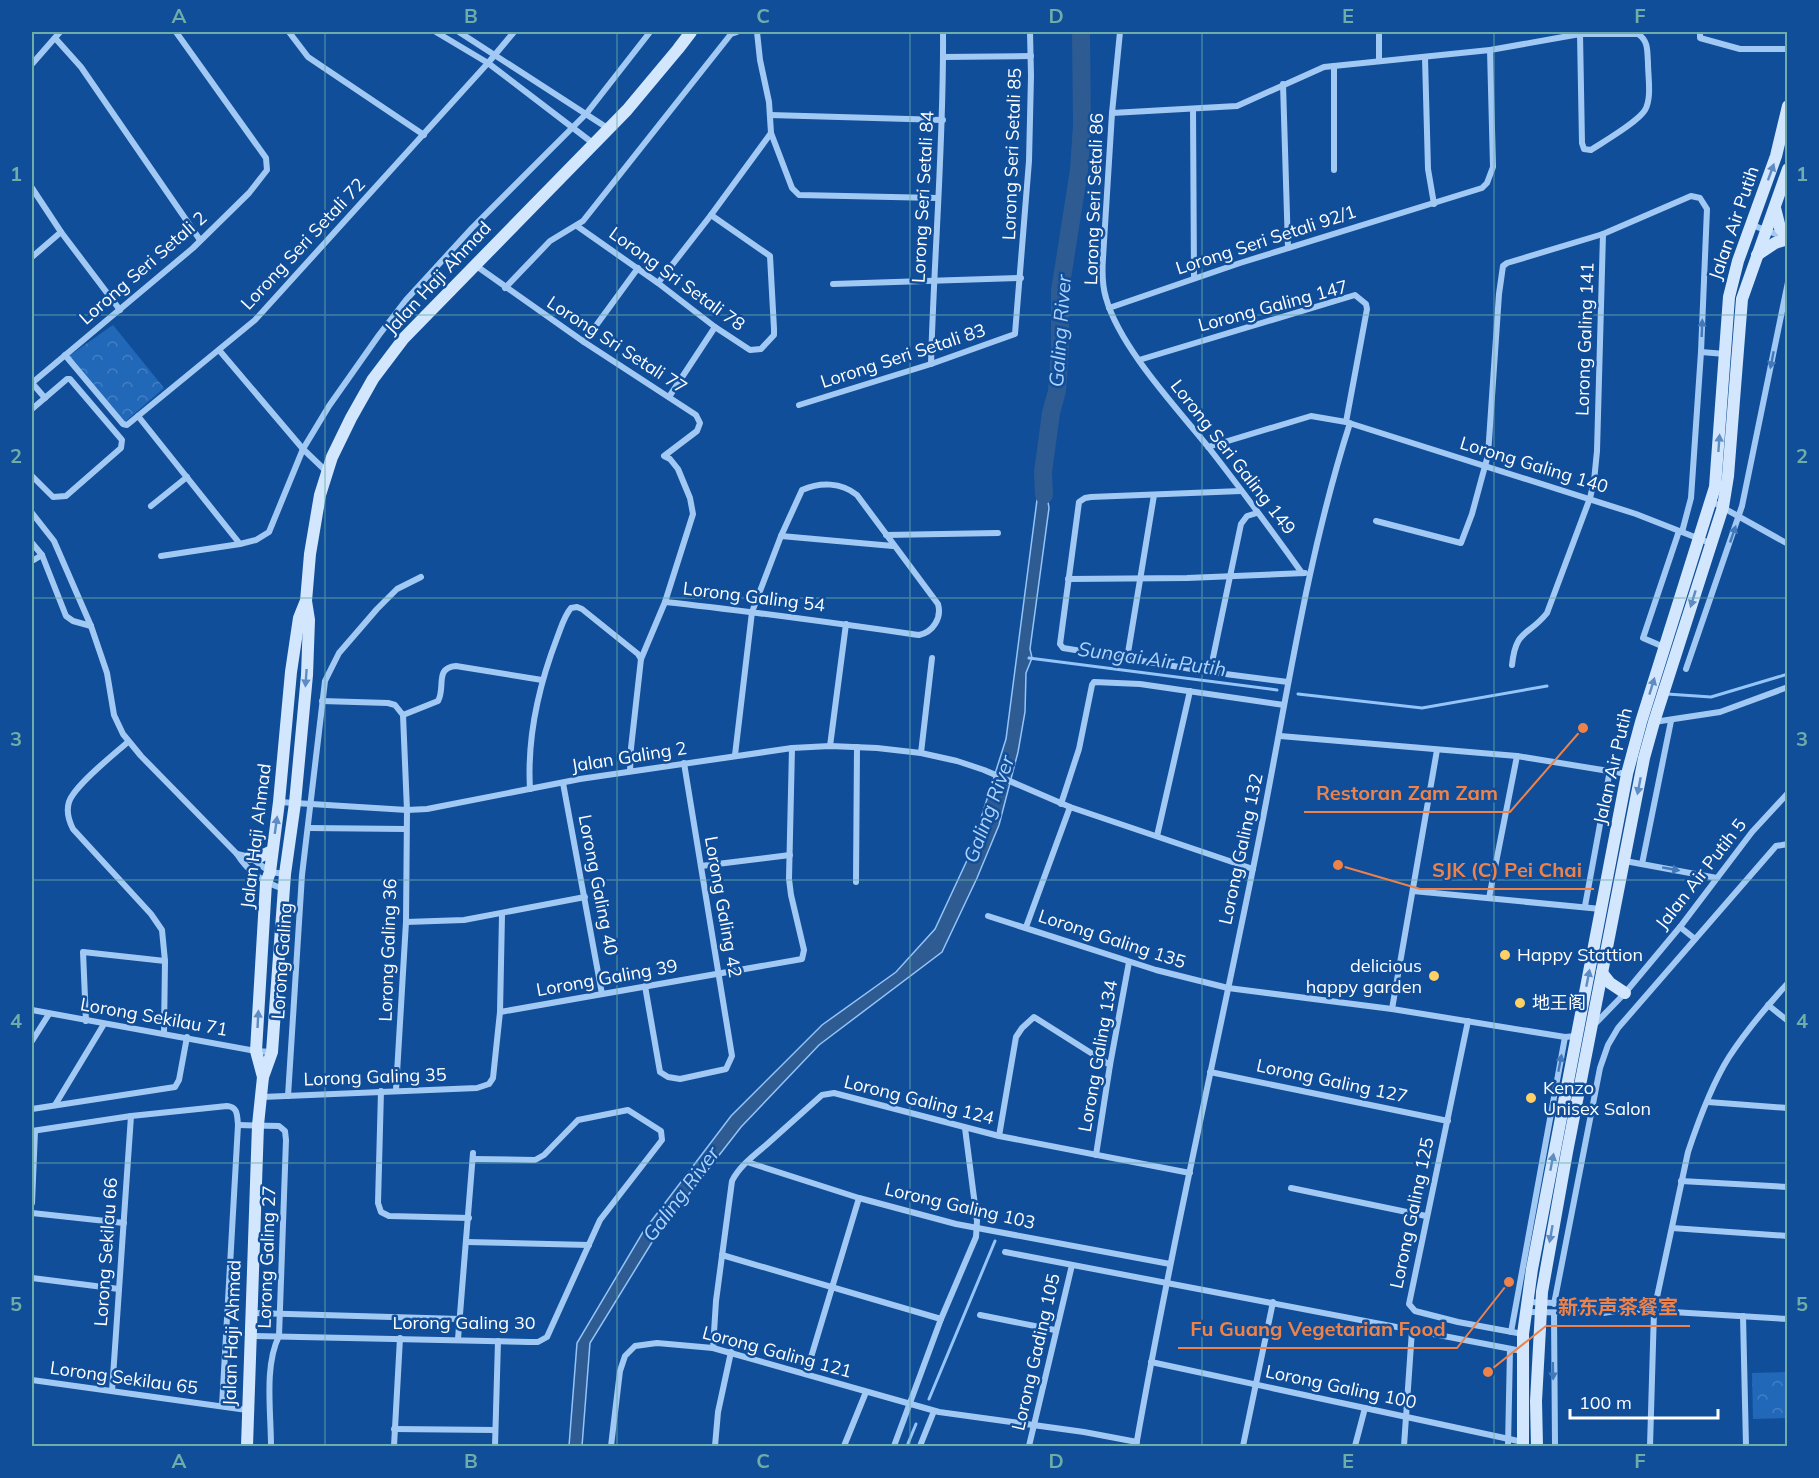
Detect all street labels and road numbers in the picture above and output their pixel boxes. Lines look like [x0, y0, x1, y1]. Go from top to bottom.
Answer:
street label: Lorong Seri Setali 85 [997, 67, 1026, 240]
street label: Lorong Seri Setali 84 [907, 110, 939, 284]
street label: Lorong Seri Setali 86 [1079, 112, 1108, 285]
street label: Jalan Air Putih [1703, 163, 1764, 283]
street label: Lorong Seri Setali 72 [235, 173, 370, 315]
street label: Lorong Seri Setali 92/1 [1173, 200, 1359, 280]
street label: Lorong Seri Setali 2 [74, 206, 211, 329]
street label: Jalan Haji Ahmad [379, 216, 496, 339]
street label: Lorong Sri Setali 78 [605, 222, 750, 336]
street label: Lorong Galing 141 [1570, 262, 1599, 416]
street label: Lorong Galing 147 [1196, 275, 1350, 337]
street label: Lorong Sri Setali 77 [543, 291, 692, 398]
street label: Lorong Seri Setali 83 [817, 318, 988, 393]
street label: Lorong Seri Galing 149 [1166, 375, 1301, 539]
street label: Lorong Galing 140 [1457, 431, 1611, 498]
street label: Lorong Galing 54 [682, 576, 827, 617]
street label: Jalan Air Putih [1588, 705, 1637, 826]
street label: Jalan Galing 2 [570, 736, 688, 777]
street label: Jalan Haji Ahmad [235, 762, 276, 910]
street label: Lorong Galing 132 [1213, 771, 1268, 927]
street label: Lorong Galing 40 [574, 813, 623, 957]
street label: Jalan Air Putih 5 [1650, 813, 1751, 934]
street label: Lorong Galing 42 [700, 834, 747, 979]
street label: Lorong Galing 36 [374, 878, 401, 1022]
street label: Lorong Galing [266, 902, 297, 1020]
street label: Lorong Galing 135 [1035, 904, 1189, 973]
street label: Lorong Galing 39 [534, 954, 679, 1001]
street label: Lorong Galing 134 [1073, 978, 1122, 1134]
street label: Lorong Sekilau 71 [79, 992, 230, 1041]
street label: Lorong Galing 127 [1254, 1053, 1410, 1108]
street label: Lorong Galing 35 [303, 1063, 447, 1090]
street label: Lorong Galing 124 [842, 1070, 997, 1129]
street label: Lorong Galing 125 [1384, 1135, 1439, 1291]
street label: Lorong Sekilau 66 [89, 1177, 122, 1327]
street label: Lorong Galing 103 [883, 1177, 1038, 1234]
street label: Lorong Galing 27 [253, 1185, 280, 1329]
street label: Jalan Haji Ahmad [217, 1260, 246, 1406]
street label: Lorong Gading 105 [1006, 1271, 1065, 1433]
street label: Lorong Galing 30 [392, 1311, 536, 1334]
street label: Lorong Galing 121 [700, 1321, 854, 1383]
street label: Lorong Sekilau 65 [49, 1356, 200, 1399]
street label: Lorong Galing 100 [1263, 1359, 1419, 1414]

